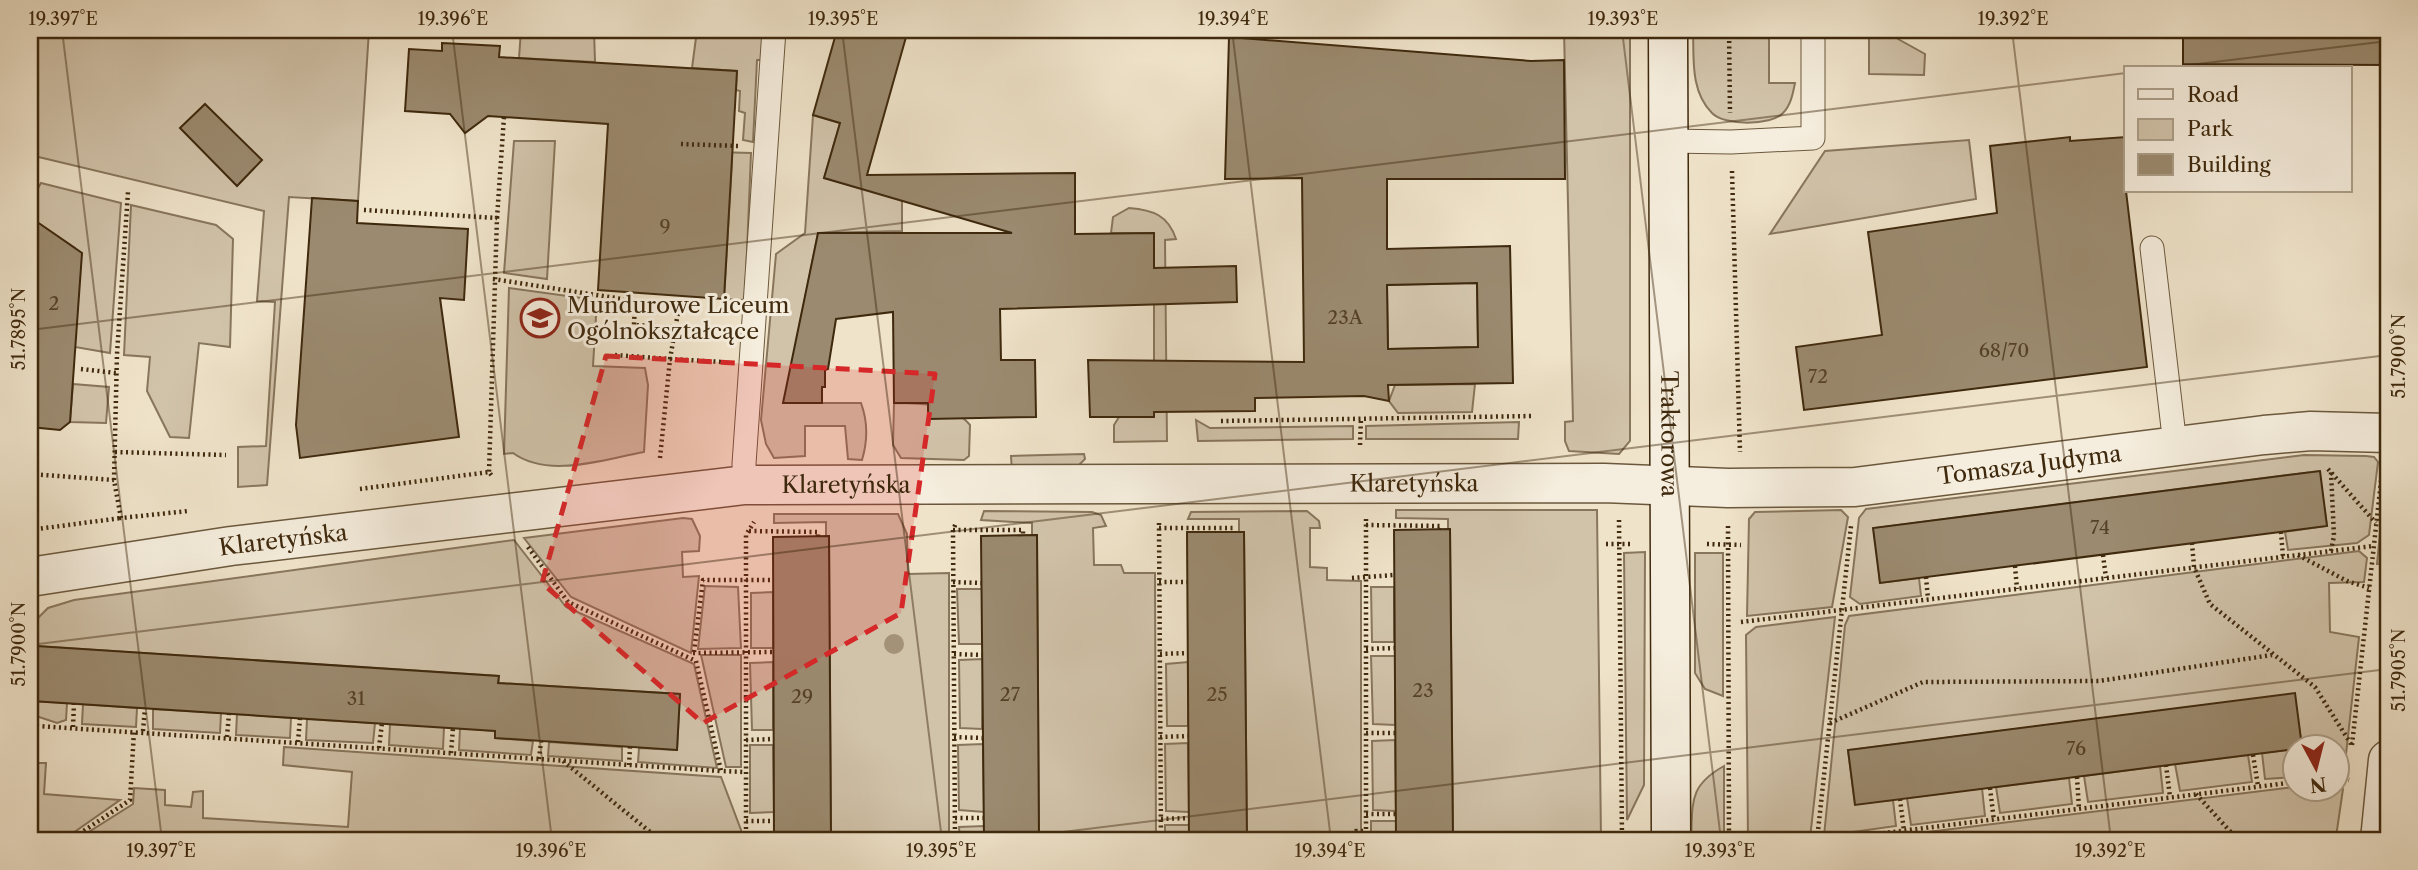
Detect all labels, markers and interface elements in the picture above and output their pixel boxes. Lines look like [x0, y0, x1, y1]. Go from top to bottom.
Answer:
text: 19.397°E [28, 8, 98, 30]
text: 19.396°E [417, 8, 489, 30]
text: 19.395°E [808, 8, 878, 30]
text: 19.394°E [1197, 8, 1269, 30]
text: 19.393°E [1588, 8, 1658, 30]
text: 19.392°E [1977, 8, 2049, 30]
legend [2124, 66, 2352, 192]
text: Road [2187, 82, 2239, 107]
text: Park [2187, 116, 2233, 141]
text: Building [2187, 152, 2272, 177]
house number: 9 [659, 215, 671, 238]
text: 51.7895°N [8, 288, 30, 370]
place label: Mundurowe Liceum Ogólnokształcące [567, 291, 789, 345]
house number: 2 [49, 292, 60, 315]
school or university icon: Mundurowe Liceum Ogólnokształcące [519, 297, 561, 339]
house number: 23A [1327, 306, 1364, 329]
text: 51.7900°N [2388, 313, 2410, 398]
house number: 68/70 [1979, 339, 2029, 362]
house number: 72 [1808, 365, 1828, 388]
street label: Traktorowa [1655, 371, 1684, 498]
street label: Tomasza Judyma [1936, 439, 2124, 490]
street label: Klaretyńska [1349, 469, 1480, 498]
street label: Klaretyńska [781, 471, 912, 499]
house number: 74 [2090, 516, 2110, 539]
street label: Klaretyńska [217, 518, 350, 562]
text: 51.7900°N [8, 601, 30, 686]
text: 51.7905°N [2388, 628, 2410, 712]
house number: 23 [1412, 679, 1434, 702]
house number: 27 [1000, 683, 1021, 706]
house number: 25 [1206, 683, 1228, 706]
house number: 29 [791, 685, 813, 708]
house number: 31 [347, 687, 365, 710]
north arrow [2282, 734, 2352, 804]
house number: 76 [2066, 737, 2086, 760]
text: N [2308, 772, 2328, 797]
text: 19.397°E [126, 840, 196, 862]
text: 19.396°E [515, 840, 587, 862]
text: 19.395°E [906, 840, 976, 862]
text: 19.394°E [1294, 840, 1366, 862]
text: 19.393°E [1685, 840, 1755, 862]
text: 19.392°E [2074, 840, 2146, 862]

